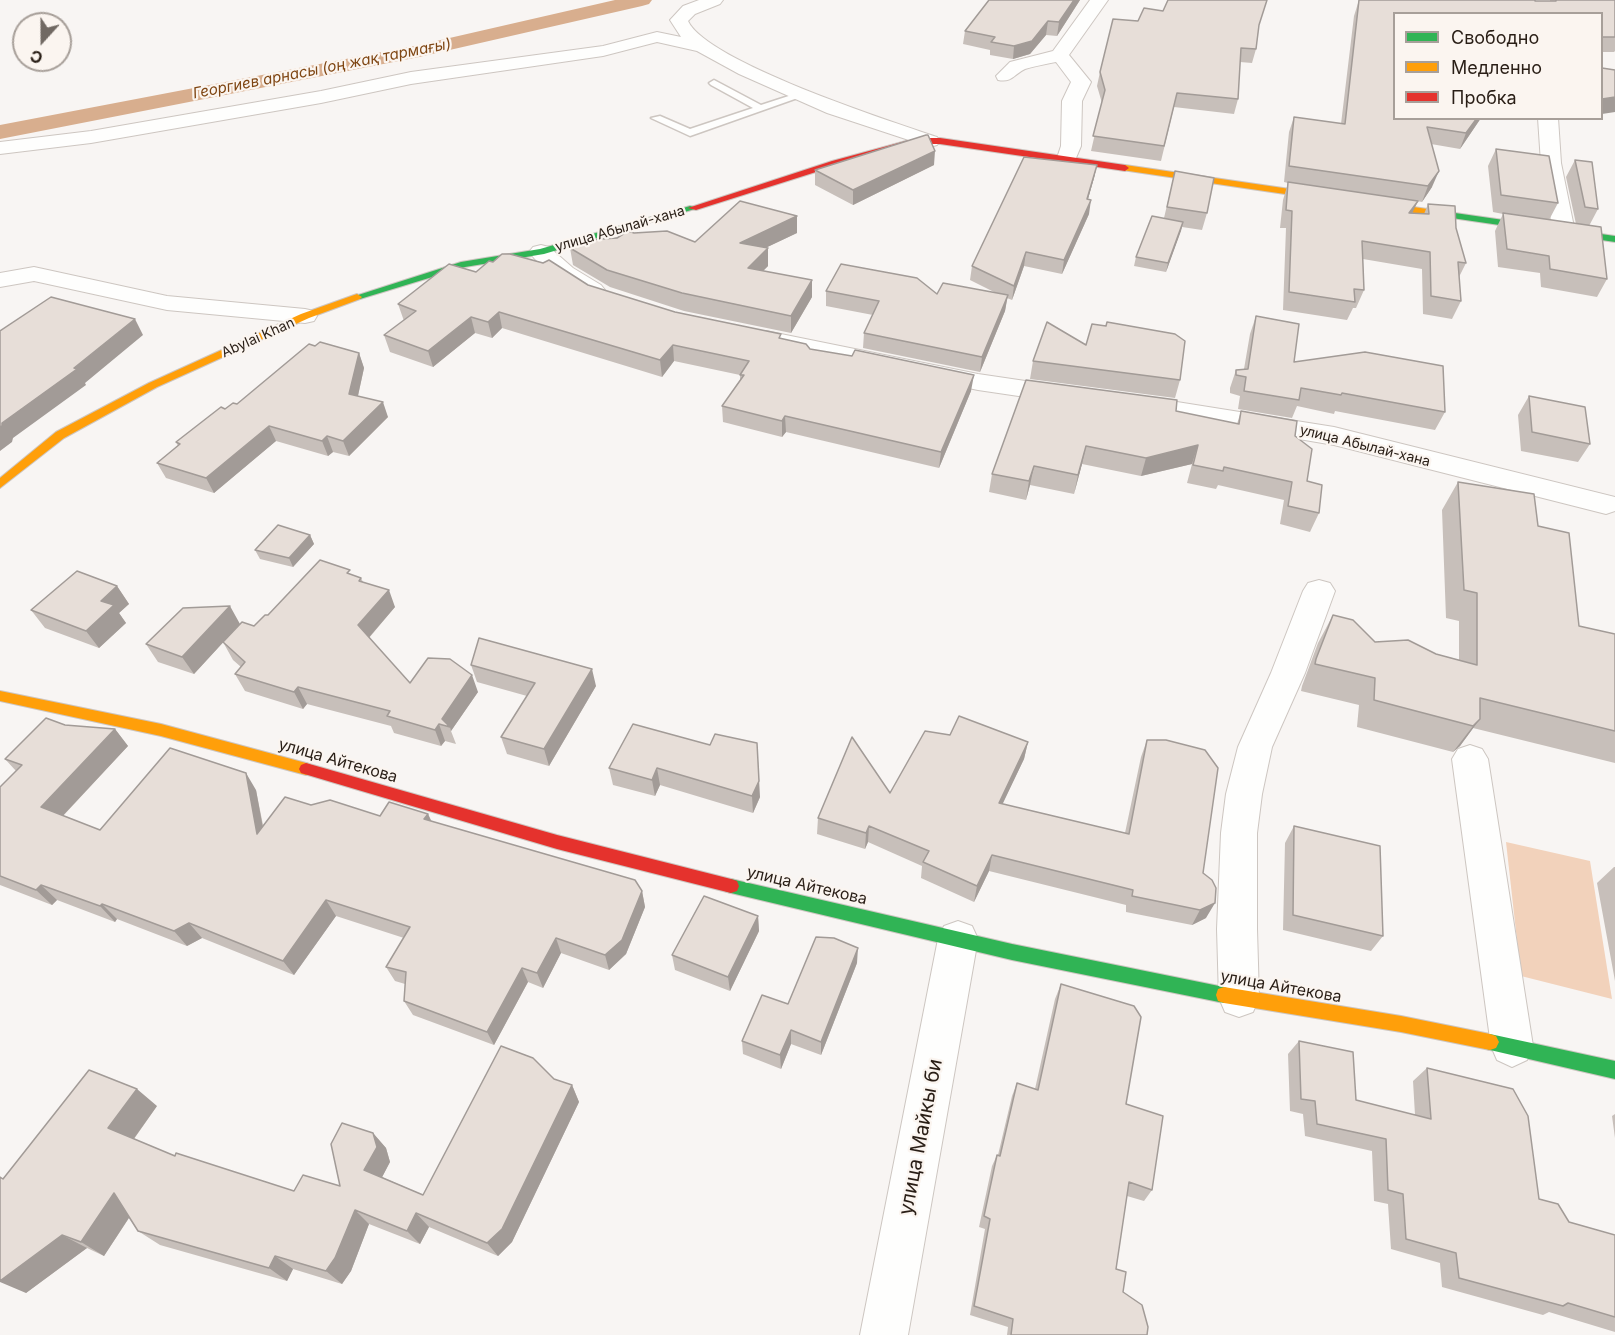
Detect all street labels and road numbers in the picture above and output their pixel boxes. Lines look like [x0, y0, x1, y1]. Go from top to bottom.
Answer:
street label: улица Абылай-хана [553, 202, 687, 256]
street label: Abylai Khan [219, 314, 297, 362]
street label: улица Абылай-хана [1298, 422, 1432, 470]
street label: улица Айтекова [276, 735, 400, 787]
street label: улица Айтекова [745, 863, 869, 909]
street label: улица Айтекова [1219, 967, 1343, 1007]
street label: улица Майкы би [894, 1057, 948, 1217]

